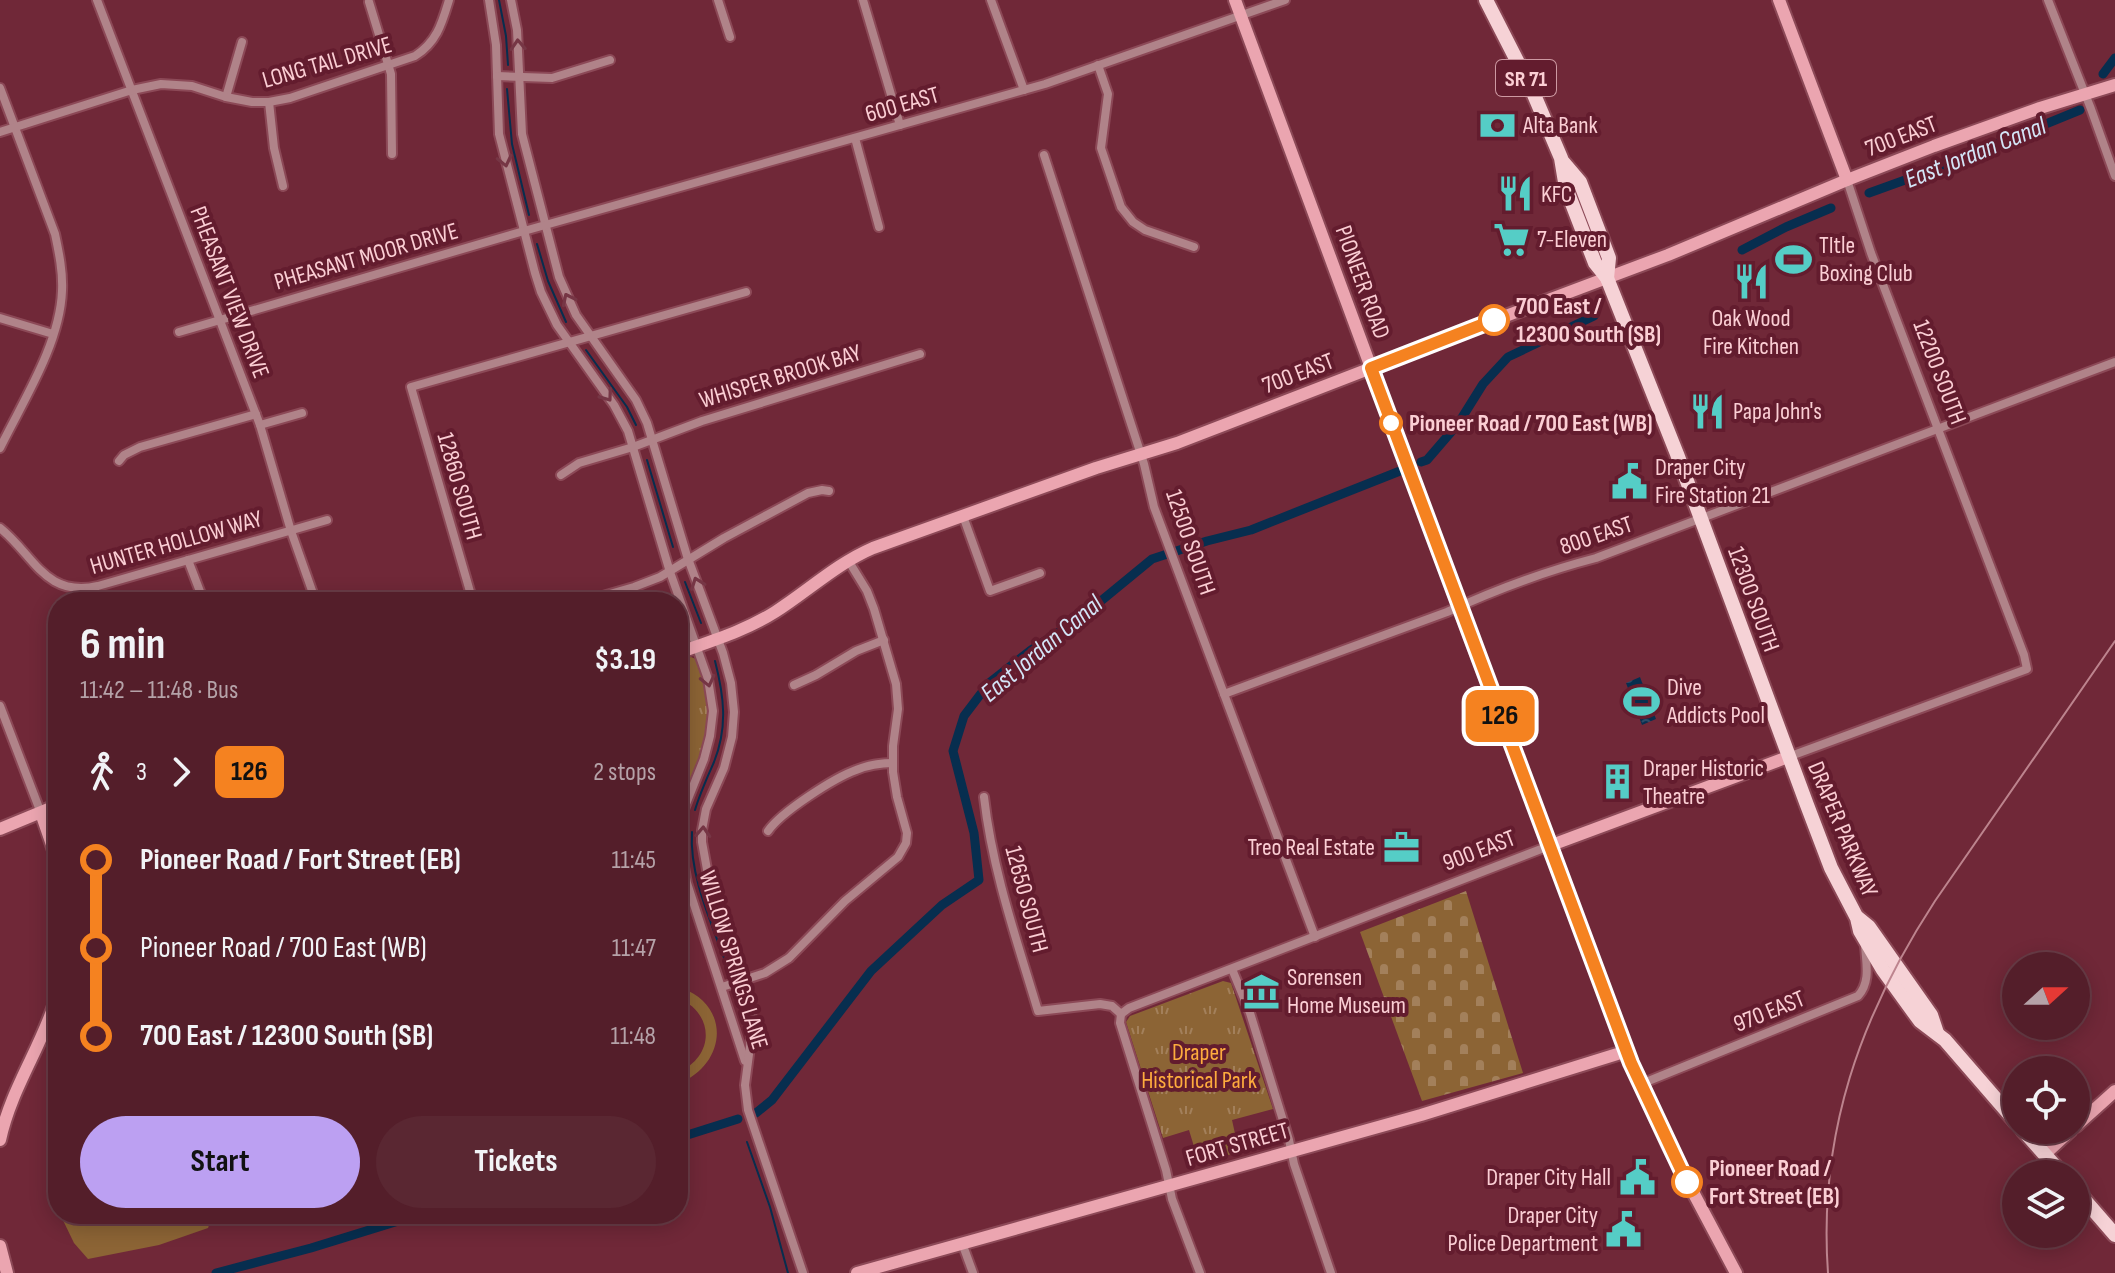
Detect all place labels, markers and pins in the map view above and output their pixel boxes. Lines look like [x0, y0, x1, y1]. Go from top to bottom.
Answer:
bank icon: Alta Bank [1478, 106, 1516, 144]
place label: Alta Bank [1522, 111, 1598, 140]
restaurant icon: KFC [1496, 175, 1534, 213]
place label: KFC [1541, 180, 1573, 209]
supermarket icon: 7-Eleven [1492, 220, 1530, 258]
place label: 7-Eleven [1537, 225, 1607, 254]
place label: TItle Boxing Club [1819, 231, 1913, 288]
sports icon: TItle Boxing Club [1774, 240, 1812, 278]
restaurant icon: Oak Wood Fire Kitchen [1732, 262, 1770, 300]
place label: 700 East / 12300 South (SB) [1516, 292, 1661, 349]
place label: Oak Wood Fire Kitchen [1703, 304, 1799, 361]
marker: 700 East / 12300 South (SB) [1479, 305, 1509, 335]
restaurant icon: Papa John's [1688, 392, 1726, 430]
place label: Papa John's [1733, 397, 1822, 426]
place label: Pioneer Road / 700 East (WB) [1409, 409, 1653, 438]
marker: Pioneer Road / 700 East (WB) [1380, 412, 1402, 434]
place label: Draper City Fire Station 21 [1655, 453, 1770, 510]
public building icon: Draper City Fire Station 21 [1610, 462, 1648, 500]
place label: Dive Addicts Pool [1666, 673, 1765, 730]
sports icon: Dive Addicts Pool [1622, 682, 1660, 720]
place label: Draper Historic Theatre [1643, 754, 1764, 811]
building icon: Draper Historic Theatre [1598, 763, 1636, 801]
office icon: Treo Real Estate [1382, 828, 1420, 866]
place label: Treo Real Estate [1247, 833, 1375, 862]
place label: Sorensen Home Museum [1287, 963, 1406, 1020]
museum icon: Sorensen Home Museum [1242, 972, 1280, 1010]
place label: Pioneer Road / Fort Street (EB) [1709, 1154, 1839, 1211]
public building icon: Draper City Hall [1618, 1158, 1656, 1196]
place label: Draper City Hall [1486, 1163, 1611, 1192]
marker: Pioneer Road / Fort Street (EB) [1672, 1167, 1702, 1197]
place label: Draper City Police Department [1448, 1201, 1598, 1258]
public building icon: Draper City Police Department [1605, 1210, 1643, 1248]

